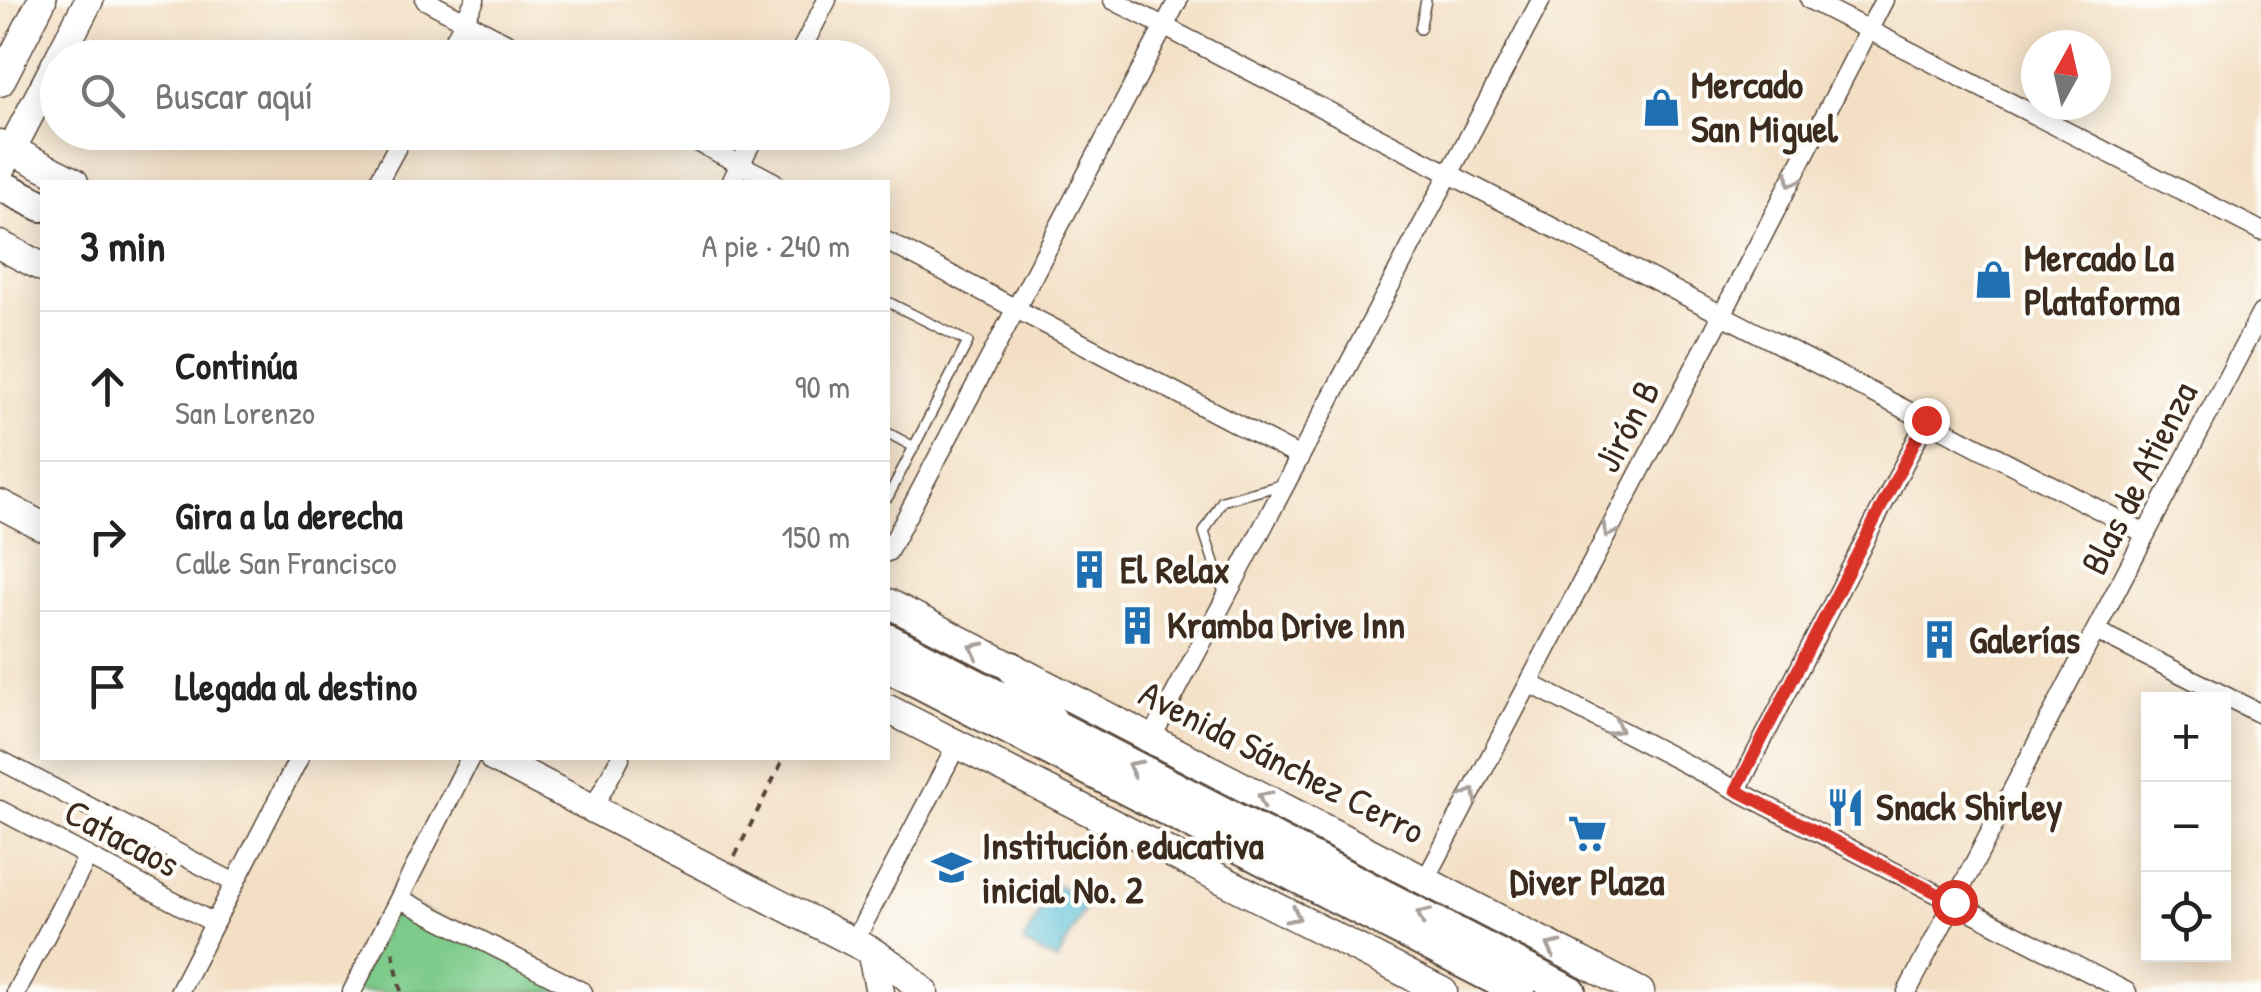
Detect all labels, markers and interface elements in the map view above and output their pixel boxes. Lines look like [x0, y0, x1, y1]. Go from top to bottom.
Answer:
north arrow [2021, 30, 2111, 120]
search box [40, 40, 890, 150]
place label: Mercado San Miguel [1691, 58, 1839, 155]
icon: search [75, 68, 130, 123]
text: Buscar aquí [155, 69, 313, 121]
shop icon: Mercado San Miguel [1640, 86, 1682, 128]
one-way arrow [1785, 170, 1804, 188]
text: 3 min [80, 217, 165, 274]
text: A pie · 240 m [702, 224, 850, 267]
place label: Mercado La Plataforma [2024, 231, 2180, 327]
shop icon: Mercado La Plataforma [1973, 259, 2015, 301]
text: Continúa [175, 339, 297, 391]
icon: ahead [80, 359, 135, 414]
text: 90 m [795, 365, 850, 408]
street label: Jirón B [1580, 370, 1672, 481]
street label: Blas de Atienza [2067, 372, 2209, 583]
text: San Lorenzo [175, 391, 315, 434]
route end [1904, 398, 1950, 444]
text: Gira a la derecha [175, 489, 403, 541]
icon: right [80, 509, 135, 564]
text: 150 m [781, 515, 850, 558]
one-way arrow [1602, 520, 1621, 538]
text: Calle San Francisco [175, 541, 397, 584]
place label: El Relax [1120, 543, 1230, 595]
building icon: El Relax [1069, 549, 1111, 591]
place label: Kramba Drive Inn [1167, 598, 1405, 650]
building icon: Kramba Drive Inn [1116, 604, 1158, 646]
place label: Galerías [1969, 613, 2080, 665]
building icon: Galerías [1918, 619, 1960, 661]
one-way arrow [968, 642, 986, 661]
icon: arrive [80, 659, 135, 714]
text: Llegada al destino [175, 660, 417, 712]
street label: Avenida Sánchez Cerro [1131, 667, 1434, 856]
map controls [2141, 692, 2231, 962]
button: + [2141, 692, 2231, 782]
one-way arrow [1606, 716, 1624, 736]
one-way arrow [1126, 760, 1144, 779]
place label: Snack Shirley [1876, 780, 2063, 833]
button: − [2141, 782, 2231, 872]
street label: Catacaos [56, 785, 189, 889]
restaurant icon: Snack Shirley [1825, 786, 1867, 828]
one-way arrow [1458, 787, 1478, 805]
one-way arrow [1257, 791, 1275, 810]
supermarket icon: Diver Plaza [1566, 812, 1608, 854]
place label: Institución educativa inicial No. 2 [982, 819, 1264, 915]
school or university icon: Institución educativa inicial No. 2 [931, 847, 973, 889]
place label: Diver Plaza [1510, 855, 1664, 907]
button: locate [2141, 872, 2231, 962]
route start [1932, 880, 1978, 926]
one-way arrow [1283, 904, 1301, 923]
one-way arrow [1415, 908, 1433, 927]
one-way arrow [1545, 939, 1563, 959]

